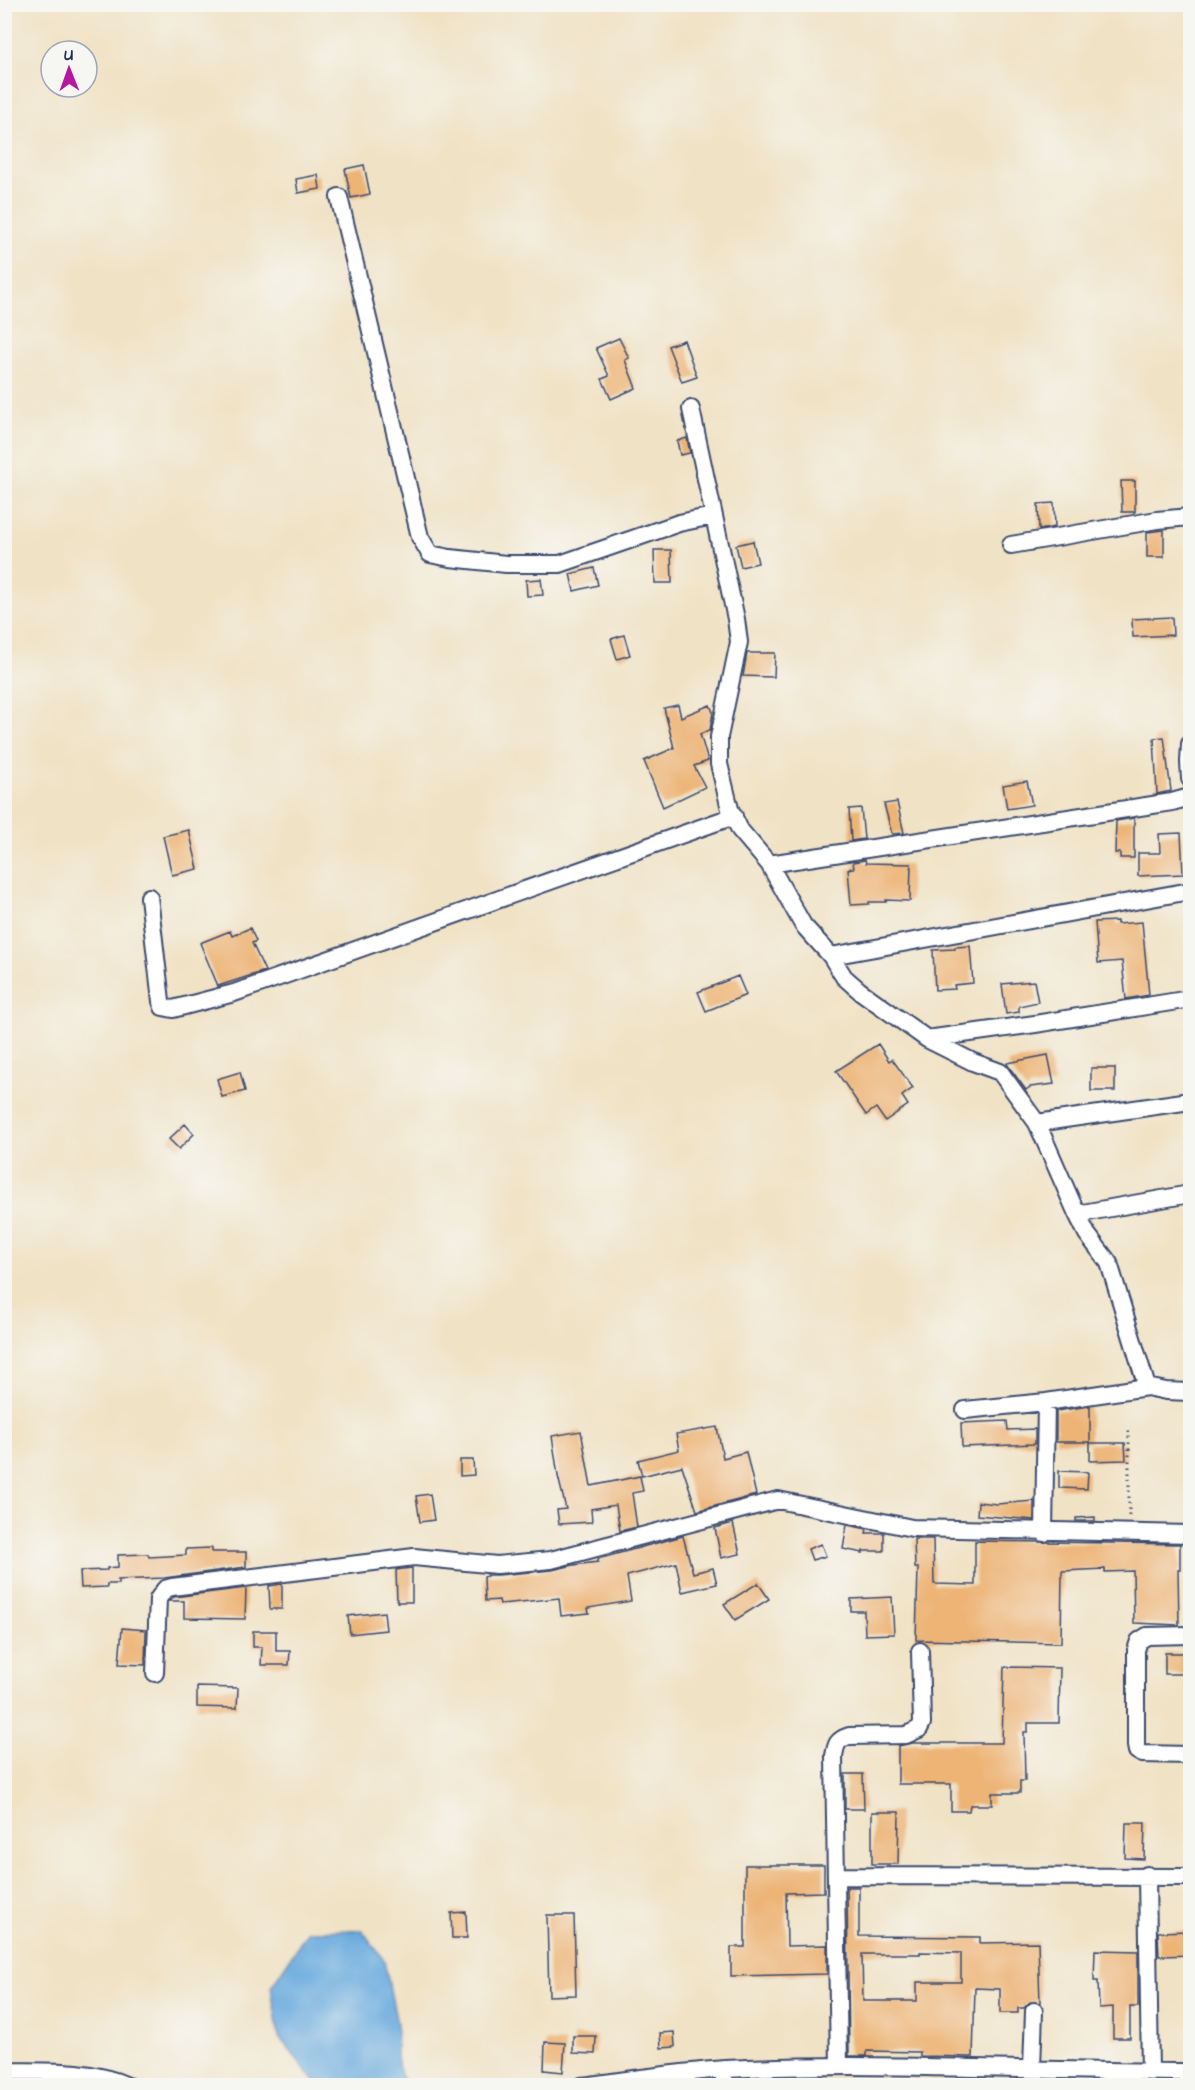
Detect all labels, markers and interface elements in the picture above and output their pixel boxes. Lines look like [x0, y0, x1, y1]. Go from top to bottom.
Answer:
north arrow [39, 39, 99, 99]
text: U [64, 44, 73, 66]

